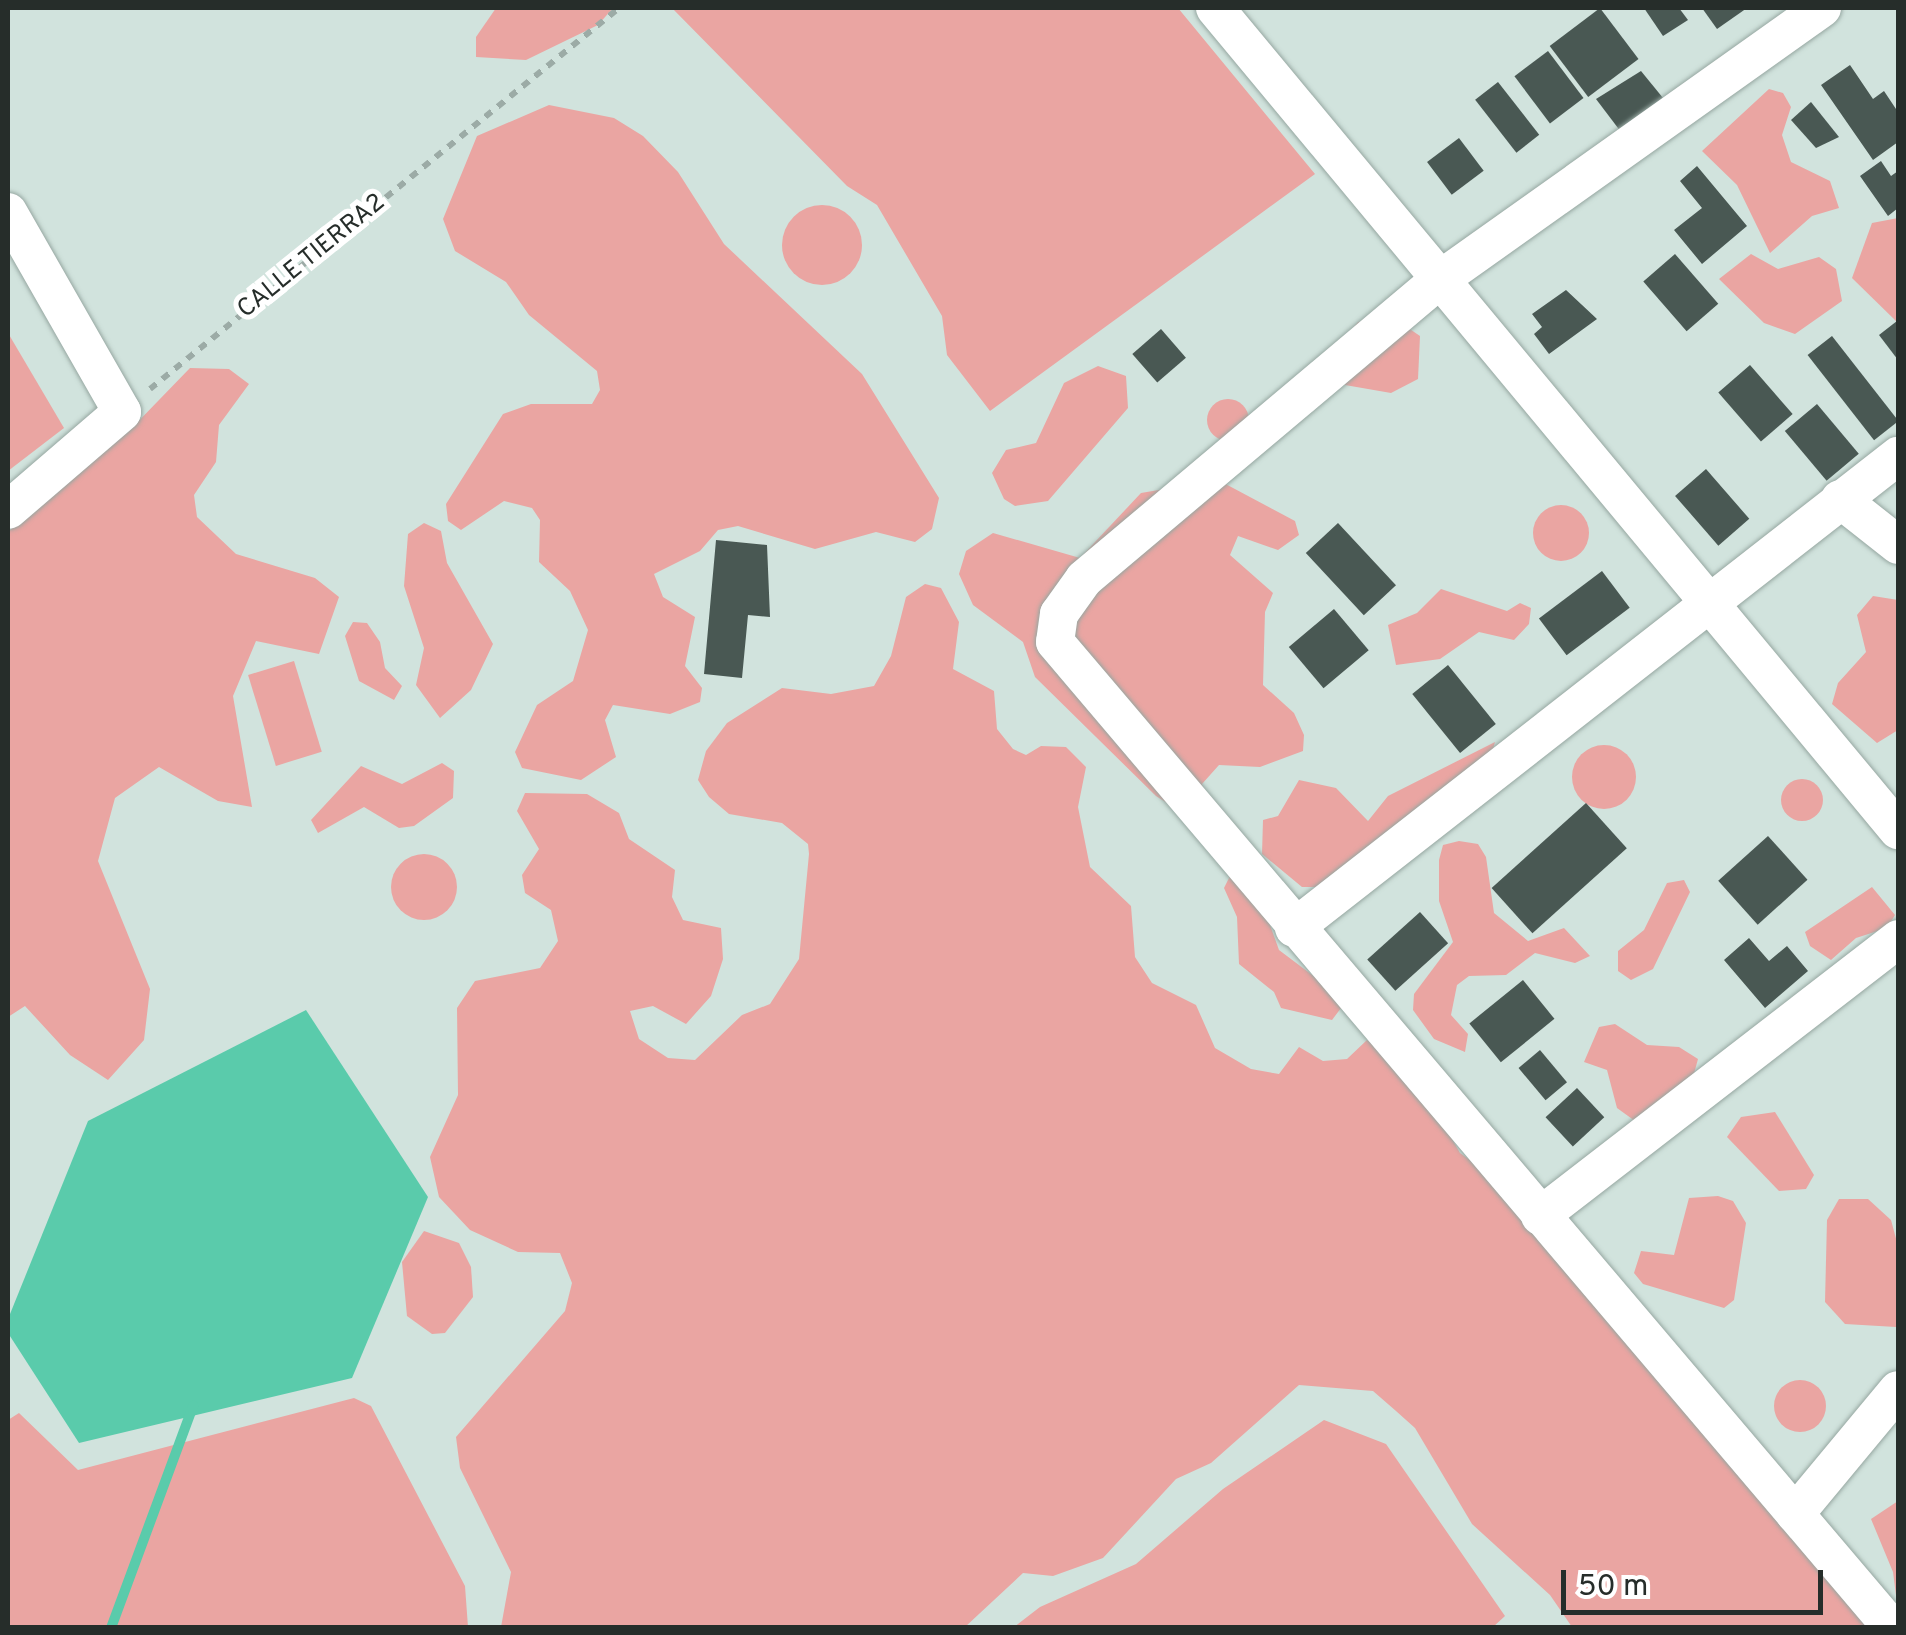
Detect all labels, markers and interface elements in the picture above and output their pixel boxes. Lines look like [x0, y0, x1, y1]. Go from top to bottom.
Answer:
street label: CALLE TIERRA2 [232, 188, 392, 326]
scale bar [1566, 1550, 1828, 1612]
text: 50 m [1578, 1569, 1648, 1606]

